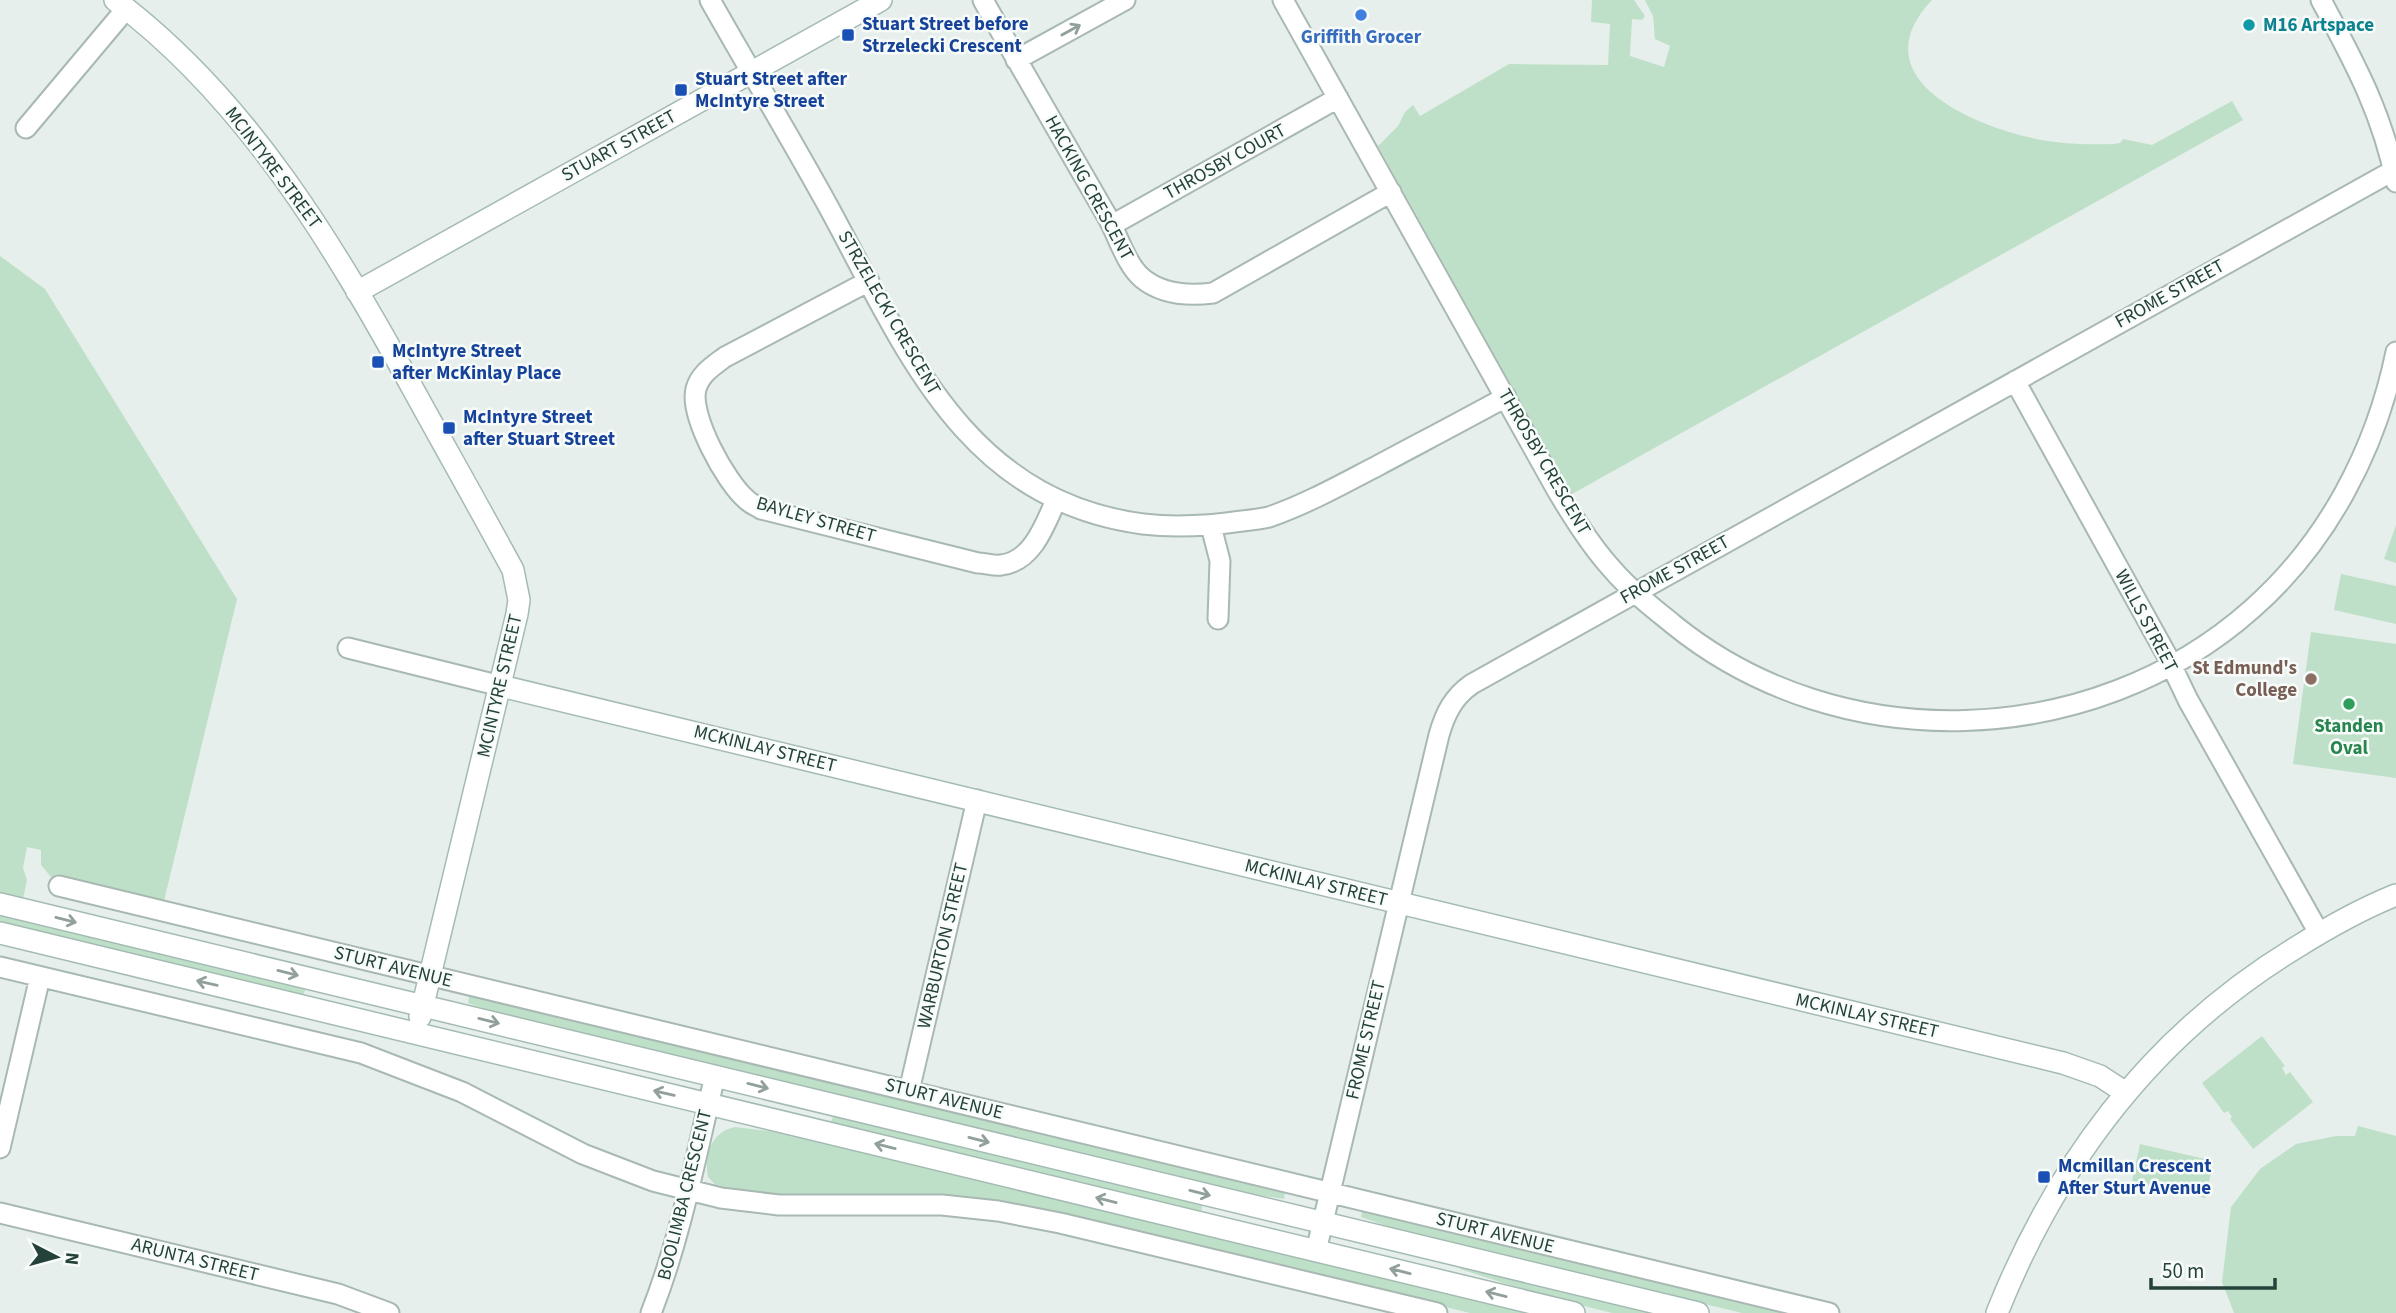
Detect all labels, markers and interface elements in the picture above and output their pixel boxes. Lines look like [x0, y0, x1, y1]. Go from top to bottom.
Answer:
marker: Griffith Grocer [1353, 7, 1369, 23]
place label: Stuart Street before Strzelecki Crescent [862, 11, 1029, 60]
place label: M16 Artspace [2263, 12, 2374, 39]
marker: M16 Artspace [2241, 17, 2257, 33]
one-way arrow [1060, 23, 1081, 36]
place label: Griffith Grocer [1301, 24, 1422, 51]
marker: Stuart Street before Strzelecki Crescent [840, 27, 856, 43]
place label: Stuart Street after McIntyre Street [695, 66, 848, 115]
marker: Stuart Street after McIntyre Street [673, 82, 689, 98]
street label: MCINTYRE STREET [218, 101, 328, 235]
street label: STUART STREET [557, 103, 681, 189]
street label: HACKING CRESCENT [1038, 110, 1140, 266]
street label: THROSBY COURT [1159, 117, 1291, 207]
street label: STRZELECKI CRESCENT [831, 226, 947, 400]
street label: FROME STREET [2110, 253, 2230, 335]
place label: McIntyre Street after McKinlay Place [392, 338, 561, 387]
marker: McIntyre Street after McKinlay Place [370, 354, 386, 370]
street label: THROSBY CRESCENT [1491, 384, 1597, 540]
place label: McIntyre Street after Stuart Street [463, 404, 615, 453]
marker: McIntyre Street after Stuart Street [441, 420, 457, 436]
street label: BAYLEY STREET [753, 490, 879, 550]
street label: FROME STREET [1615, 529, 1735, 611]
street label: WILLS STREET [2108, 565, 2184, 677]
street label: MCINTYRE STREET [470, 612, 530, 760]
place label: St Edmund's College [2192, 655, 2297, 704]
marker: St Edmund's College [2303, 671, 2319, 687]
marker: Standen Oval [2341, 696, 2357, 712]
place label: Standen Oval [2314, 713, 2384, 762]
street label: MCKINLAY STREET [691, 718, 839, 780]
street label: MCKINLAY STREET [1242, 852, 1390, 914]
street label: WARBURTON STREET [911, 860, 975, 1032]
one-way arrow [54, 913, 77, 927]
street label: STURT AVENUE [331, 939, 455, 995]
one-way arrow [276, 967, 298, 980]
one-way arrow [196, 976, 219, 989]
street label: FROME STREET [1339, 978, 1393, 1102]
street label: MCKINLAY STREET [1793, 986, 1941, 1046]
one-way arrow [477, 1015, 500, 1028]
street label: STURT AVENUE [882, 1071, 1006, 1127]
one-way arrow [746, 1080, 769, 1093]
one-way arrow [653, 1086, 676, 1099]
street label: BOOLIMBA CRESCENT [651, 1107, 719, 1283]
one-way arrow [967, 1133, 990, 1147]
one-way arrow [874, 1139, 897, 1152]
place label: Mcmillan Crescent After Sturt Avenue [2057, 1153, 2212, 1202]
marker: Mcmillan Crescent After Sturt Avenue [2036, 1169, 2052, 1185]
one-way arrow [1188, 1187, 1211, 1200]
one-way arrow [1095, 1193, 1118, 1206]
street label: STURT AVENUE [1433, 1205, 1557, 1261]
north arrow [21, 1222, 91, 1292]
street label: ARUNTA STREET [129, 1231, 261, 1289]
scale bar [2151, 1246, 2275, 1290]
text: N [57, 1251, 86, 1266]
text: 50 m [2162, 1256, 2204, 1286]
one-way arrow [1389, 1264, 1412, 1277]
one-way arrow [1485, 1287, 1508, 1300]

